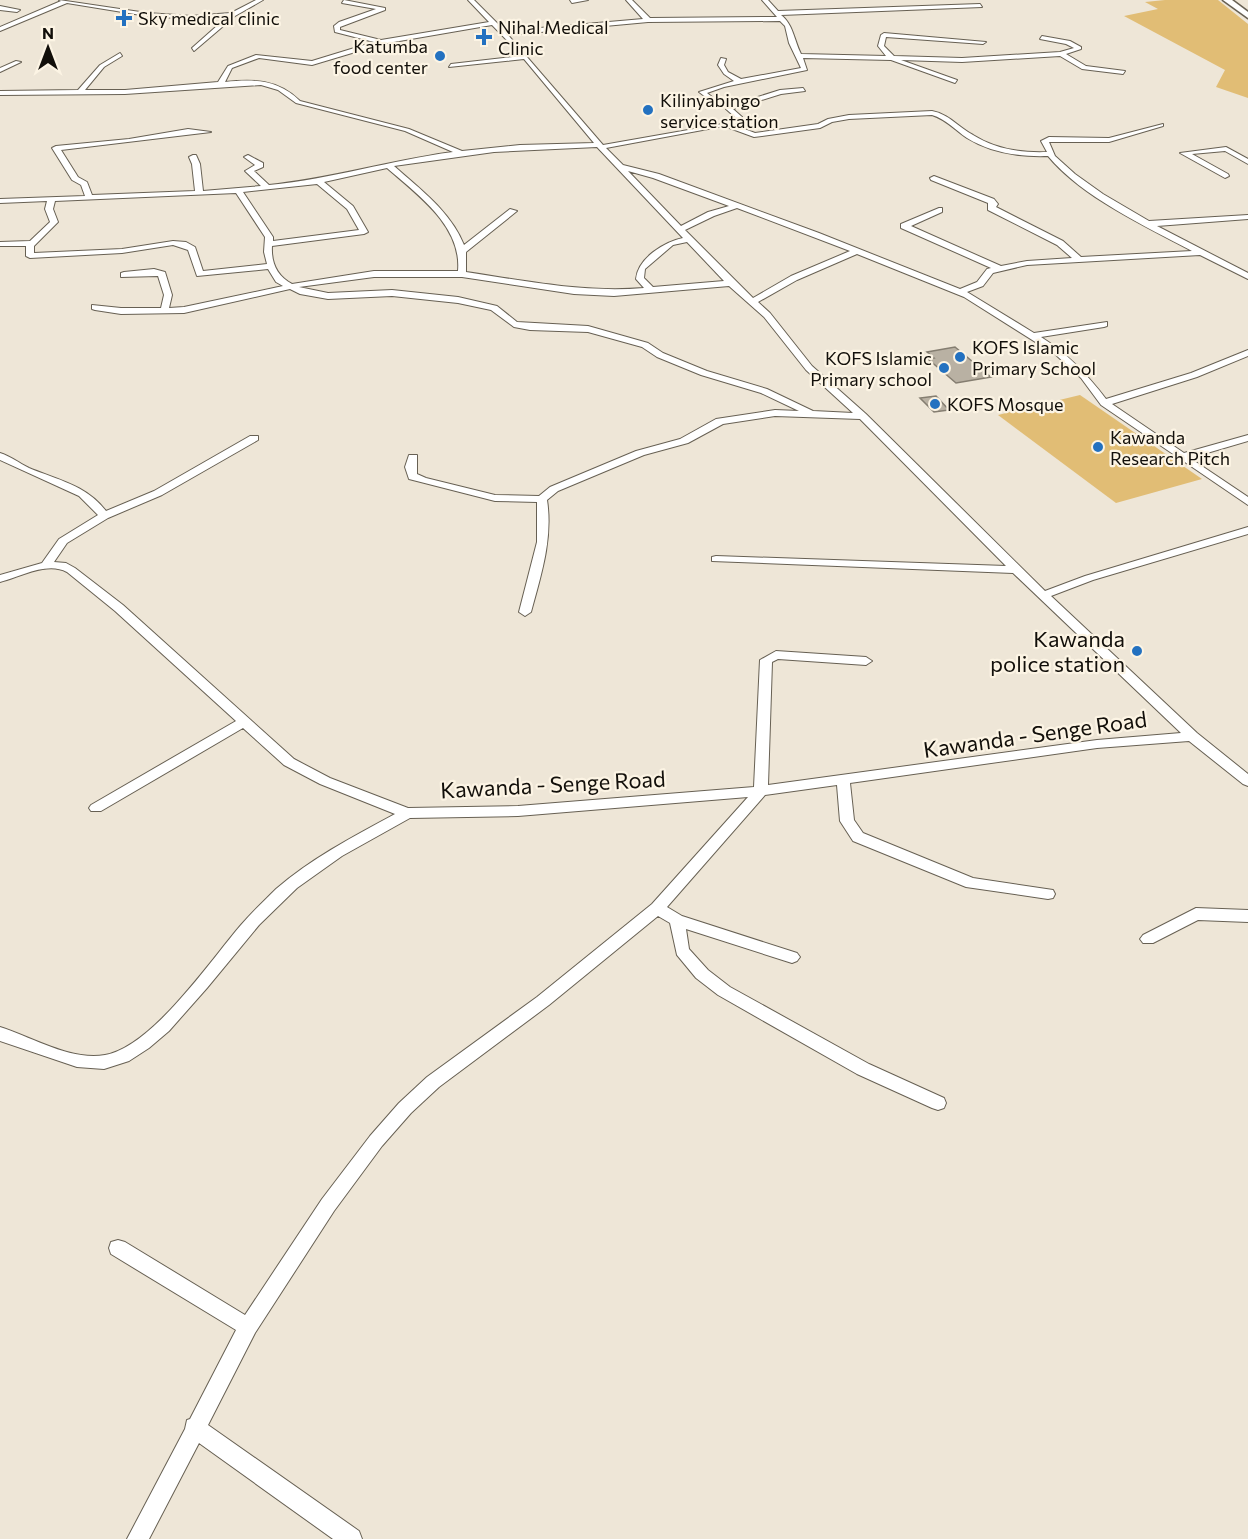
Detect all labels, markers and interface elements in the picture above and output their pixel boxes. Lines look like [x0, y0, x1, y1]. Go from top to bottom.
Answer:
place label: Sky medical clinic [138, 7, 280, 29]
marker: Sky medical clinic [115, 9, 133, 27]
place label: Nihal Medical Clinic [498, 16, 609, 59]
north arrow [18, 18, 78, 78]
text: N [42, 23, 54, 42]
marker: Nihal Medical Clinic [475, 28, 493, 46]
place label: Katumba food center [333, 35, 428, 78]
marker: Katumba food center [433, 49, 447, 63]
place label: Kilinyabingo service station [660, 89, 779, 132]
marker: Kilinyabingo service station [641, 103, 655, 117]
place label: KOFS Islamic Primary School [972, 336, 1096, 379]
place label: KOFS Islamic Primary school [810, 347, 932, 390]
marker: KOFS Islamic Primary School [953, 350, 967, 364]
marker: KOFS Islamic Primary school [937, 361, 951, 375]
place label: KOFS Mosque [947, 393, 1064, 415]
marker: KOFS Mosque [928, 397, 942, 411]
place label: Kawanda Research Pitch [1110, 426, 1230, 469]
marker: Kawanda Research Pitch [1091, 440, 1105, 454]
place label: Kawanda police station [990, 625, 1125, 677]
marker: Kawanda police station [1130, 644, 1144, 658]
street label: Kawanda - Senge Road [921, 705, 1149, 763]
street label: Kawanda - Senge Road [440, 765, 666, 803]

